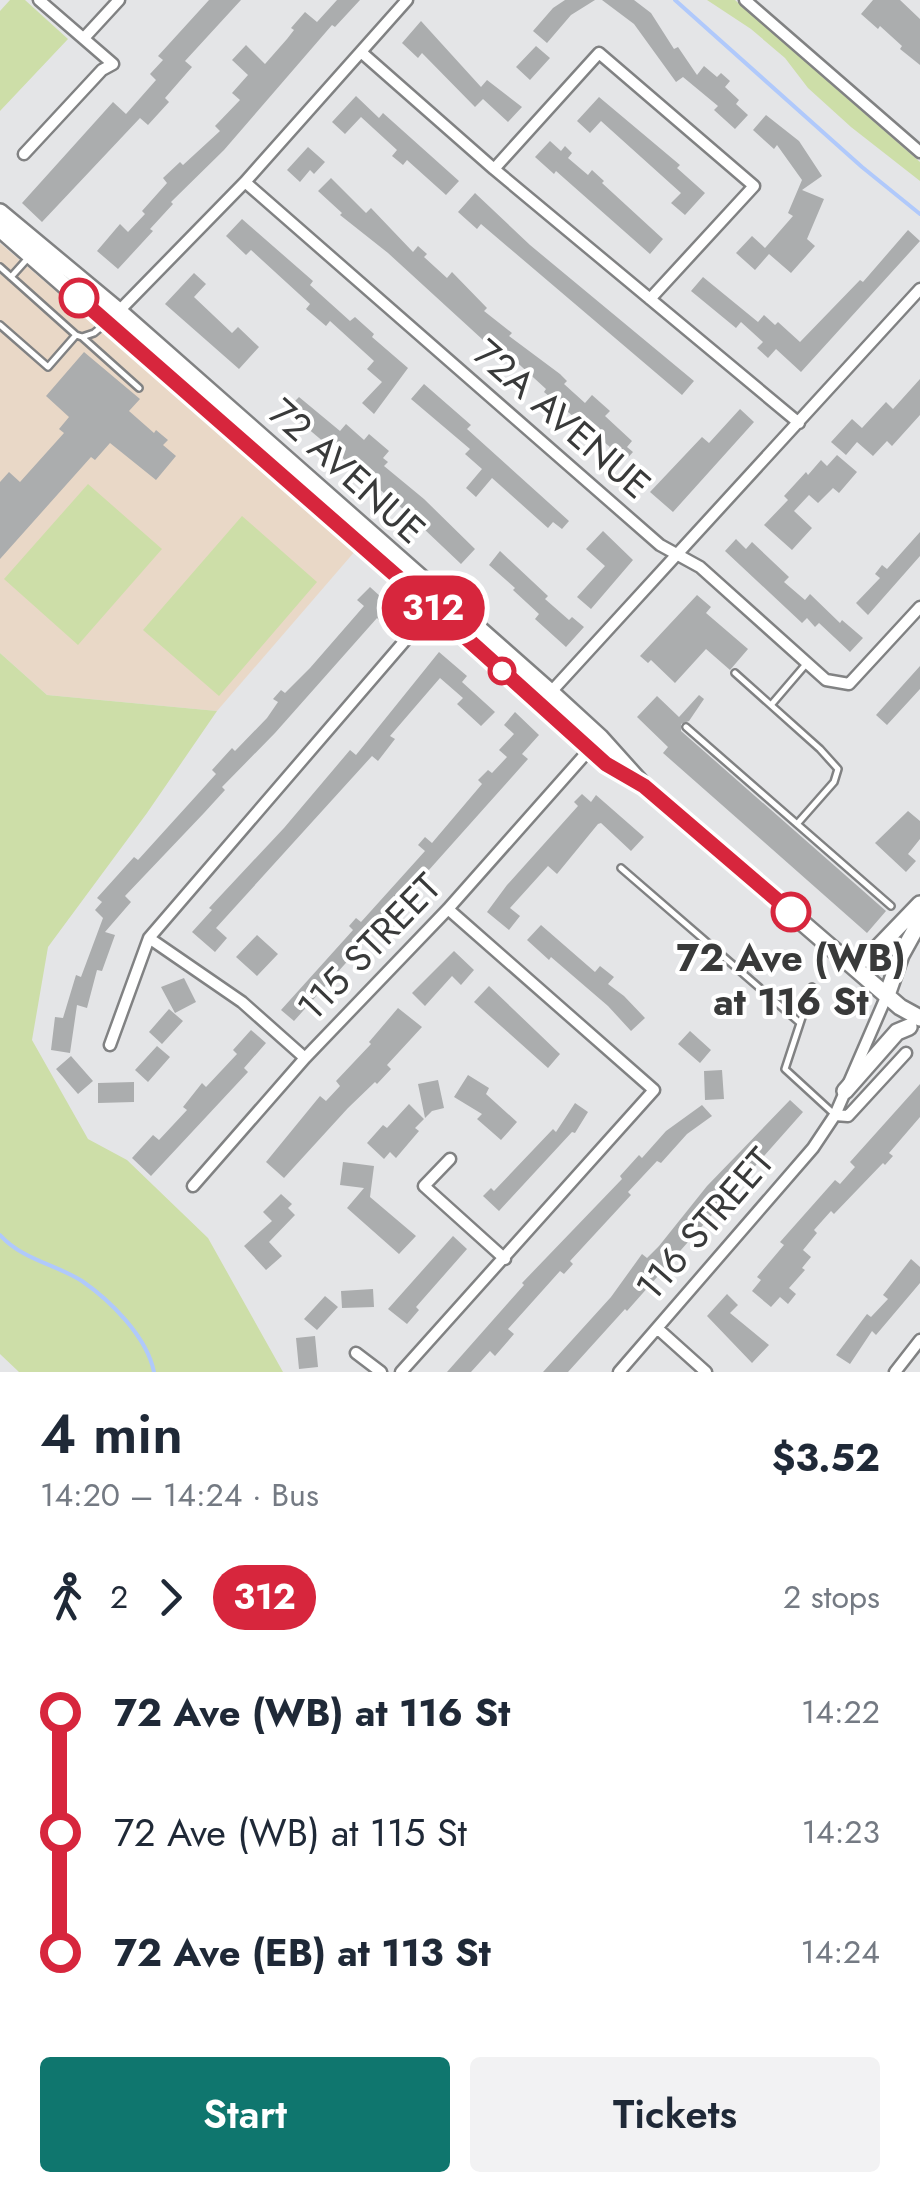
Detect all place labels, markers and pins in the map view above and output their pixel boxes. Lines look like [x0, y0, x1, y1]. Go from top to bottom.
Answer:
unlabelled marker [60, 279, 98, 317]
unlabelled marker [489, 658, 515, 684]
marker: 72 Ave (WB) at 116 St [772, 893, 810, 931]
place label: 72 Ave (WB) at 116 St [676, 930, 906, 1029]

